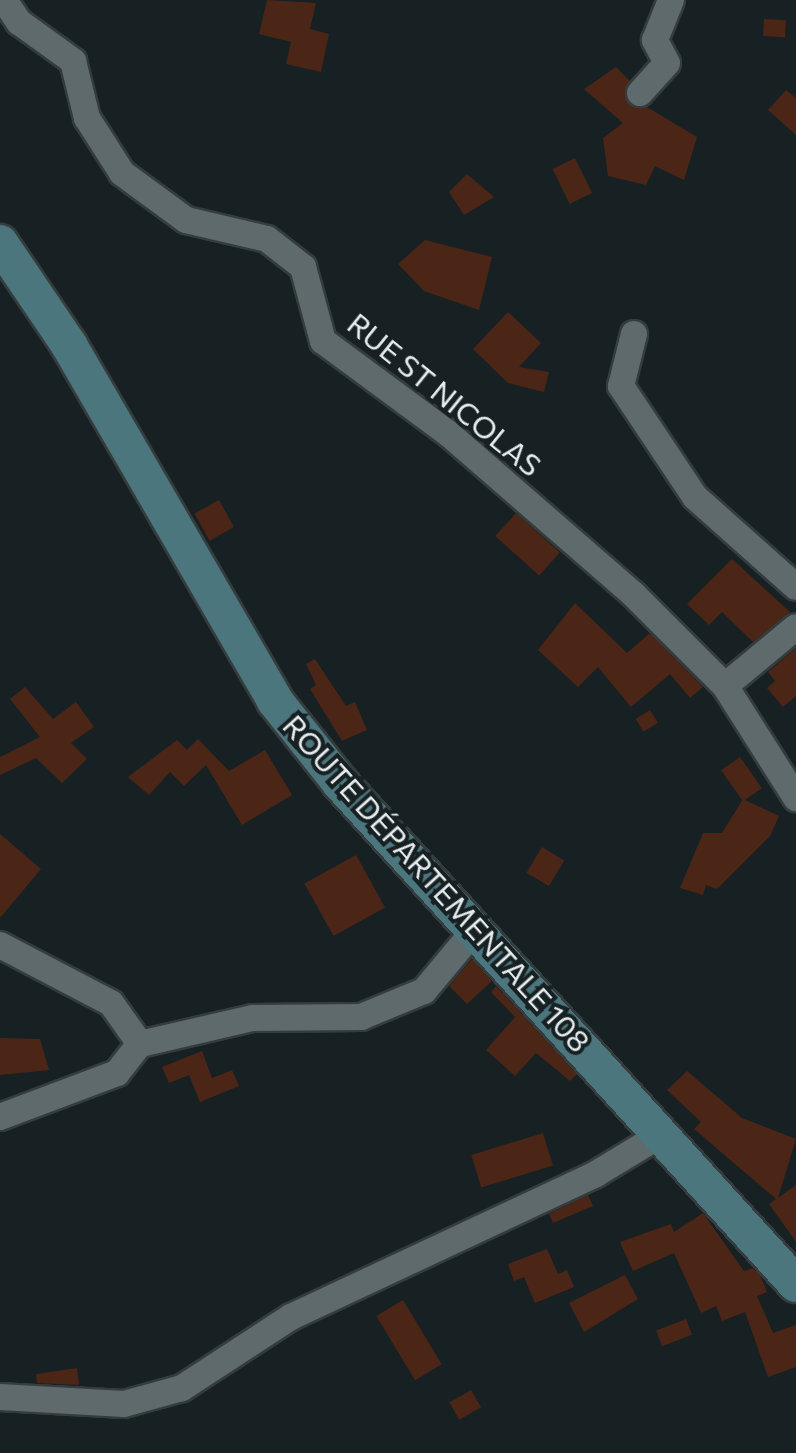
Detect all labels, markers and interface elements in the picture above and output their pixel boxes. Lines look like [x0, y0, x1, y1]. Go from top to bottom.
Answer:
street label: RUE ST NICOLAS [341, 305, 549, 483]
street label: ROUTE DÉPARTEMENTALE 108 [276, 707, 598, 1059]

